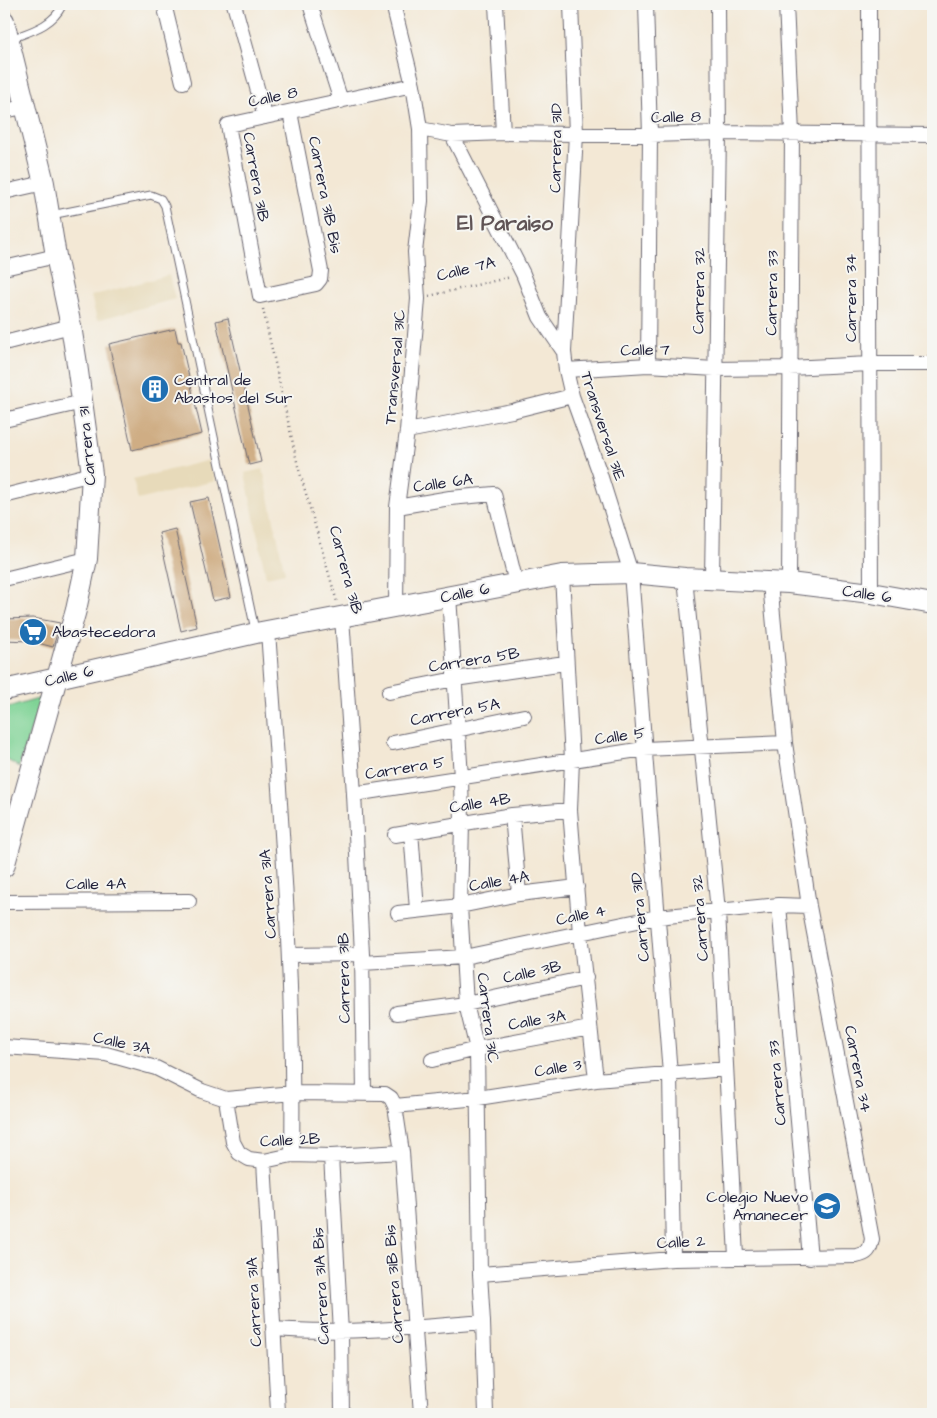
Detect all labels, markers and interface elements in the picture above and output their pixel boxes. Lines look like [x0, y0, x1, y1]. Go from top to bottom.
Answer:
street label: Calle 8 [246, 81, 300, 113]
street label: Carrera 31D [544, 103, 568, 193]
street label: Calle 8 [651, 106, 701, 128]
street label: Carrera 31B [237, 130, 275, 224]
street label: Carrera 31B Bis [303, 135, 347, 255]
district label: El Paraiso [457, 209, 553, 238]
street label: Carrera 32 [687, 248, 711, 334]
street label: Carrera 33 [760, 250, 784, 336]
street label: Calle 7A [434, 251, 498, 287]
street label: Carrera 34 [840, 254, 862, 342]
street label: Transversal 31C [379, 309, 411, 425]
street label: Calle 7 [620, 339, 670, 361]
place label: Central de Abastos del Sur [174, 369, 293, 409]
street label: Transversal 31E [575, 369, 631, 484]
building icon: Central de Abastos del Sur [140, 374, 170, 404]
street label: Carrera 31 [73, 406, 101, 486]
street label: Calle 6A [412, 468, 474, 498]
street label: Carrera 31B [324, 523, 369, 617]
street label: Calle 6 [439, 577, 491, 609]
street label: Calle 6 [841, 580, 893, 608]
supermarket icon: Abastecedora [18, 617, 48, 647]
place label: Abastecedora [52, 621, 155, 643]
street label: Carrera 5B [427, 642, 522, 678]
street label: Calle 6 [42, 660, 96, 692]
street label: Carrera 5A [408, 693, 502, 731]
street label: Calle 5 [593, 721, 647, 750]
street label: Carrera 5 [364, 751, 447, 785]
street label: Calle 4B [448, 787, 513, 819]
street label: Carrera 31A [254, 849, 282, 939]
street label: Calle 4A [467, 865, 531, 897]
street label: Carrera 31D [625, 871, 655, 963]
street label: Calle 4A [66, 873, 126, 895]
street label: Carrera 32 [686, 874, 714, 962]
street label: Calle 4 [554, 899, 608, 931]
street label: Carrera 31B [332, 932, 356, 1024]
street label: Calle 3B [501, 955, 564, 989]
street label: Carrera 31C [472, 972, 504, 1064]
street label: Calle 3A [507, 1004, 567, 1036]
street label: Carrera 34 [839, 1024, 877, 1114]
street label: Calle 3A [91, 1026, 153, 1060]
street label: Carrera 33 [762, 1039, 792, 1127]
street label: Calle 3 [533, 1053, 583, 1083]
street label: Calle 2B [259, 1127, 321, 1153]
place label: Colegio Nuevo Amanecer [706, 1186, 808, 1226]
school or university icon: Colegio Nuevo Amanecer [812, 1191, 842, 1221]
street label: Carrera 31B Bis [379, 1224, 409, 1344]
street label: Carrera 31A Bis [307, 1227, 335, 1345]
street label: Calle 2 [656, 1230, 706, 1254]
street label: Carrera 31A [241, 1257, 267, 1347]

